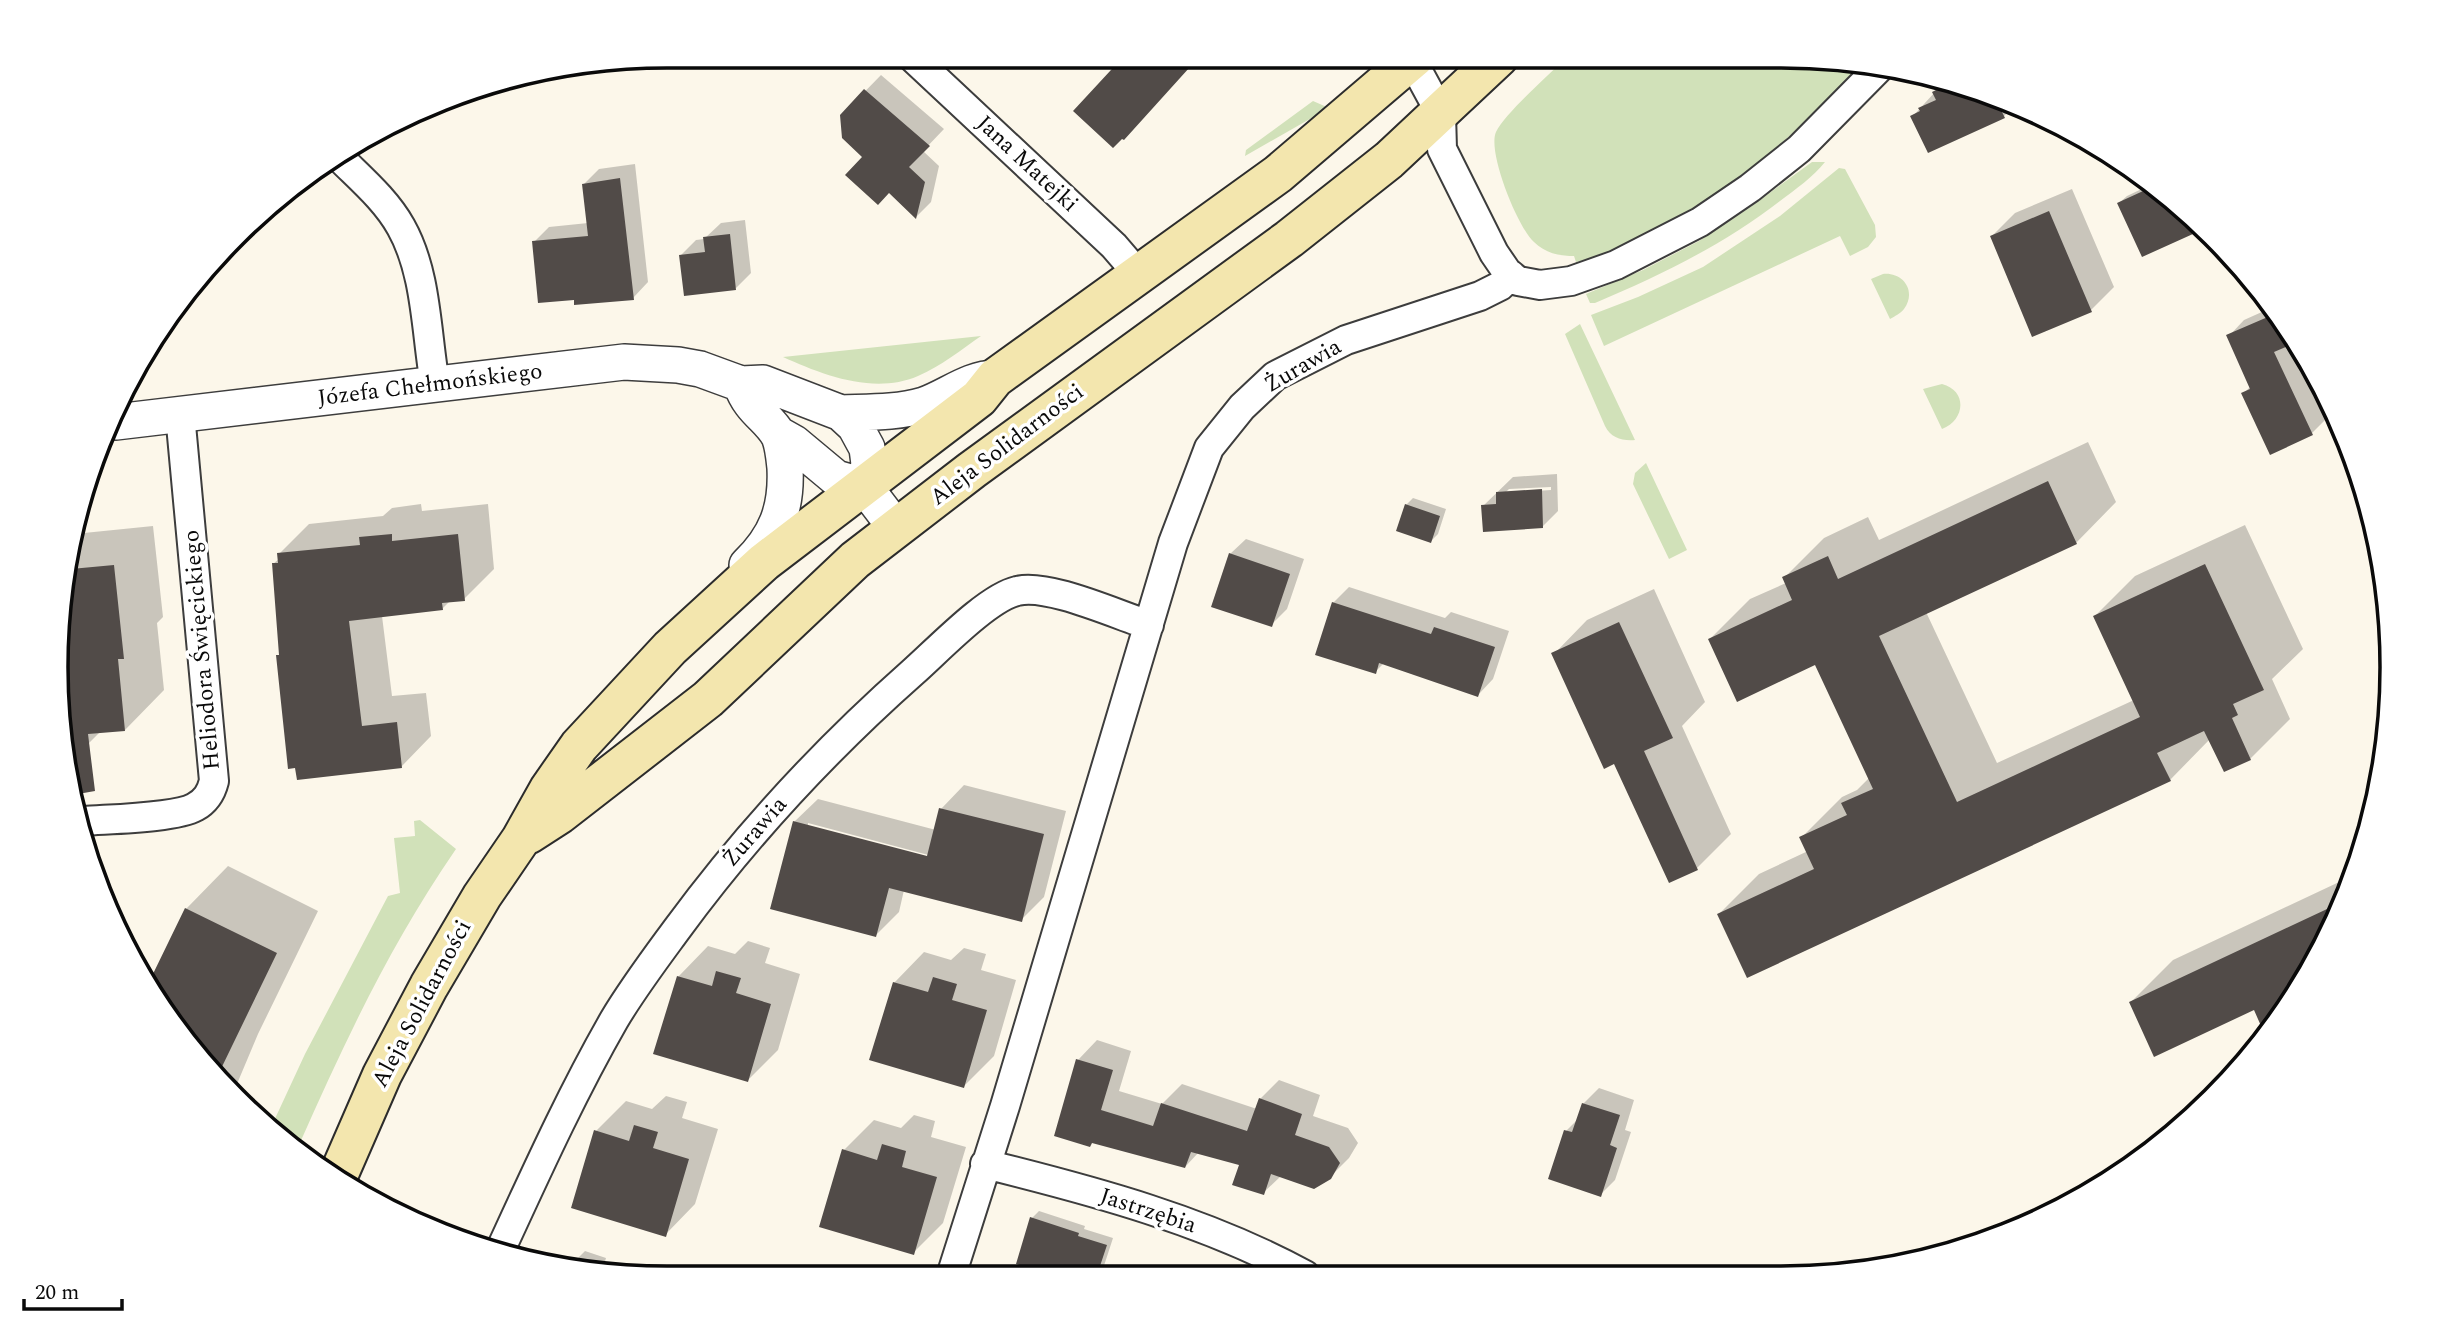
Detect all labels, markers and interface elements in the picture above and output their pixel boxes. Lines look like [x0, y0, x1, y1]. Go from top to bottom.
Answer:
street label: Jana Matejki [968, 107, 1086, 221]
street label: Żurawia [1258, 330, 1348, 402]
street label: Józefa Chełmońskiego [315, 354, 545, 416]
street label: Aleja Solidarności [922, 375, 1092, 515]
street label: Heliodora Święcickiego [174, 528, 230, 772]
street label: Żurawia [714, 789, 796, 875]
street label: Aleja Solidarności [363, 914, 481, 1094]
street label: Jastrzębia [1095, 1179, 1201, 1243]
scale bar [24, 1268, 122, 1312]
text: 20 m [35, 1277, 79, 1309]

